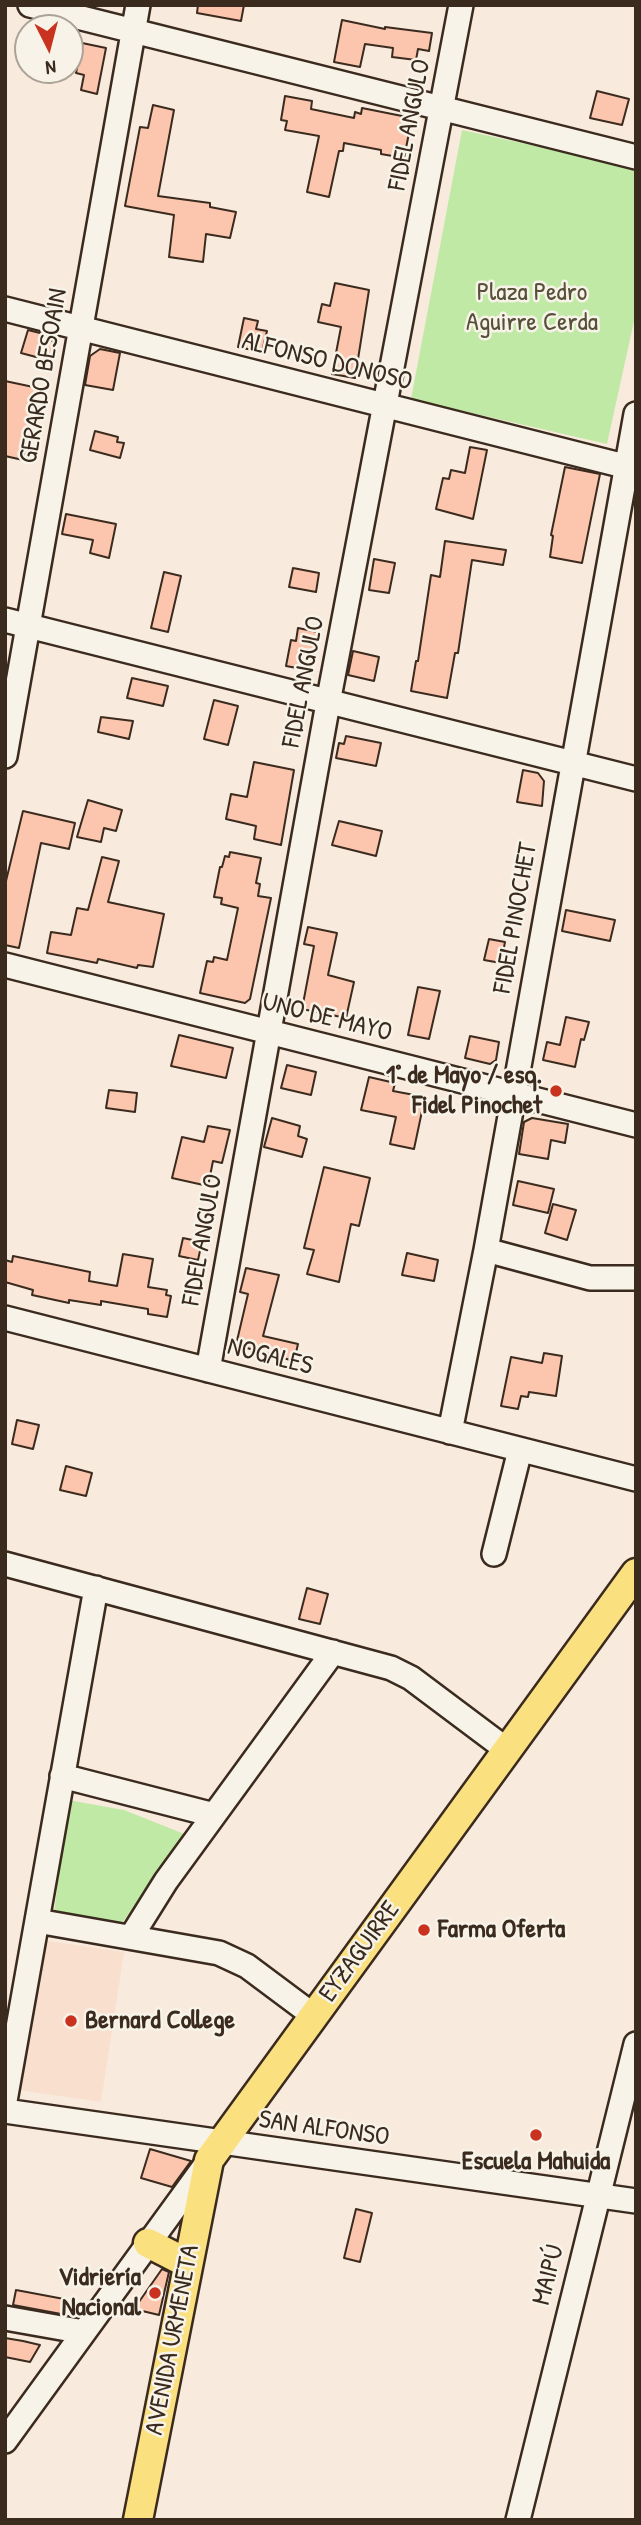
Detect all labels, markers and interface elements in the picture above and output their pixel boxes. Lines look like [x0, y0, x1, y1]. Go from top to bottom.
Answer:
north arrow [14, 14, 84, 84]
text: N [45, 54, 57, 81]
street label: FIDEL ANGULO [382, 57, 438, 193]
park label: Plaza Pedro Aguirre Cerda [466, 277, 598, 338]
street label: GERARDO BESOAIN [13, 286, 75, 466]
street label: ALFONSO DONOSO [239, 326, 415, 398]
street label: FIDEL ANGULO [276, 614, 332, 750]
street label: FIDEL PINOCHET [487, 840, 545, 996]
street label: UNO DE MAYO [259, 987, 395, 1049]
place label: 1° de Mayo / esq. Fidel Pinochet [386, 1060, 542, 1122]
marker: 1° de Mayo / esq. Fidel Pinochet [548, 1083, 564, 1099]
street label: FIDEL ANGULO [176, 1172, 230, 1308]
street label: NOGALES [224, 1331, 316, 1383]
street label: EYZAGUIRRE [313, 1896, 407, 2008]
place label: Farma Oferta [438, 1914, 565, 1946]
marker: Farma Oferta [416, 1922, 432, 1938]
place label: Bernard College [85, 2005, 235, 2037]
marker: Bernard College [63, 2013, 79, 2029]
street label: SAN ALFONSO [257, 2104, 391, 2154]
marker: Escuela Mahuida [528, 2127, 544, 2143]
place label: Escuela Mahuida [462, 2146, 610, 2178]
street label: AVENIDA URMENETA [139, 2242, 207, 2438]
street label: MAIPÚ [526, 2242, 572, 2308]
place label: Vidriería Nacional [58, 2262, 141, 2324]
marker: Vidriería Nacional [147, 2285, 163, 2301]

